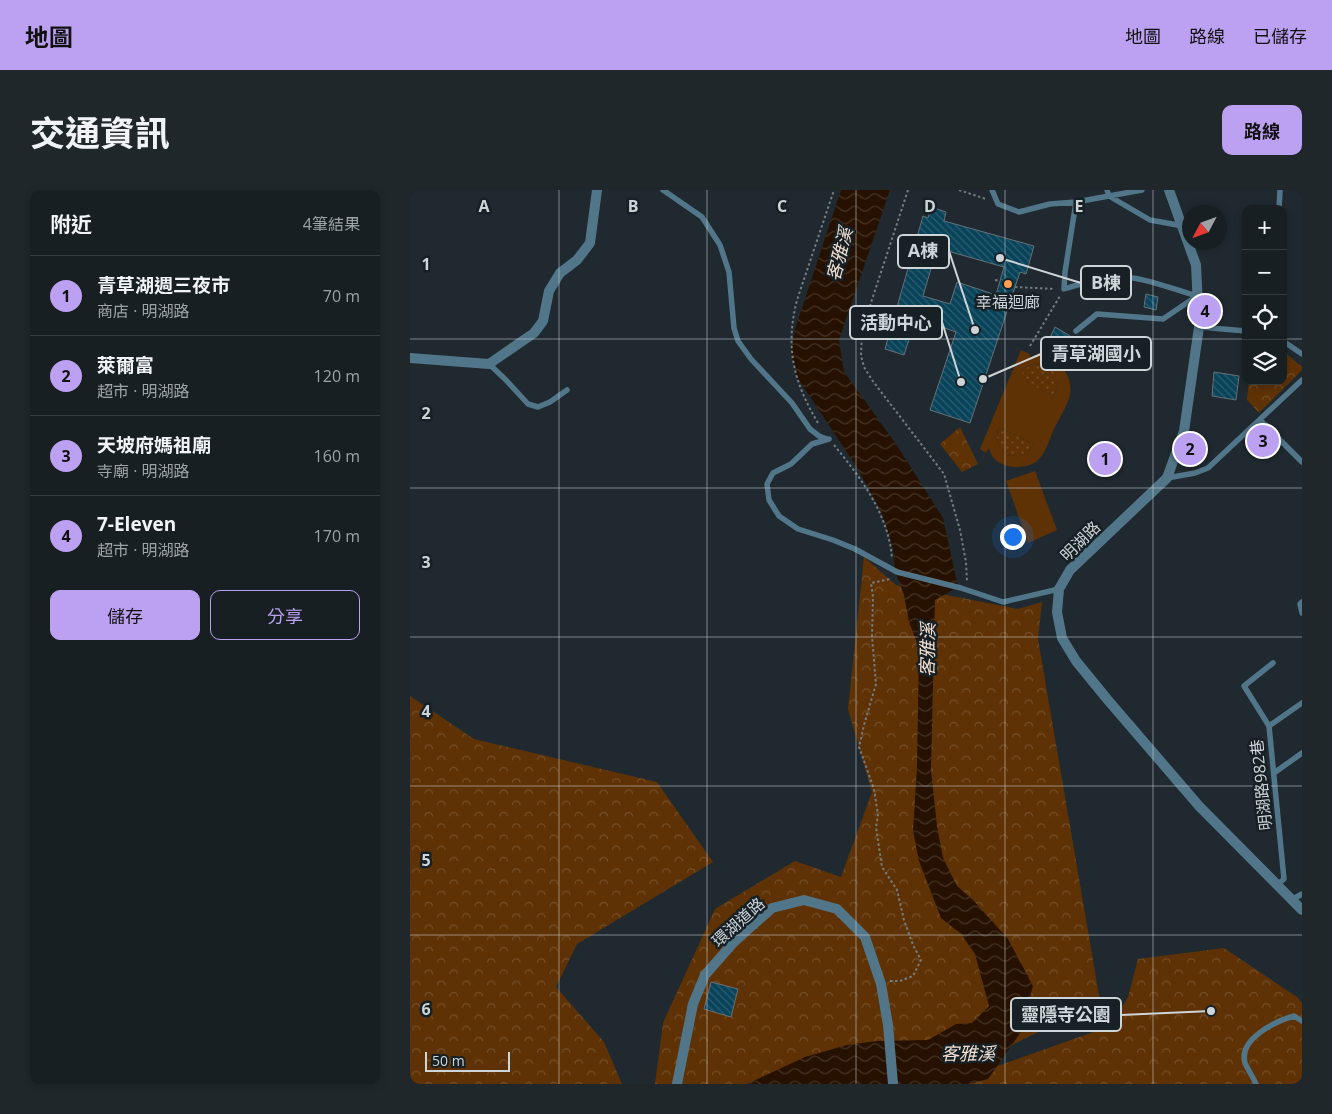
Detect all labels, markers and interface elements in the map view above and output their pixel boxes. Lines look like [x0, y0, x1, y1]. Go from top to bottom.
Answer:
text: 地圖 [25, 20, 73, 53]
text: 地圖 [1125, 24, 1161, 48]
text: 路線 [1189, 24, 1225, 48]
text: 已儲存 [1253, 24, 1307, 48]
button: 路線 [1222, 105, 1302, 155]
text: 交通資訊 [30, 109, 170, 156]
text: A [478, 195, 490, 217]
text: B [628, 195, 638, 217]
text: C [777, 195, 787, 217]
text: D [924, 195, 936, 217]
text: E [1075, 195, 1084, 217]
north arrow [1182, 205, 1227, 250]
map controls [1242, 205, 1287, 385]
button: + [1242, 205, 1287, 250]
text: 附近 [50, 210, 92, 238]
text: 4筆結果 [303, 213, 360, 235]
water label: 客雅溪 [820, 222, 858, 283]
callout: A棟 [898, 235, 949, 268]
text: A棟 [908, 238, 938, 262]
button: − [1242, 250, 1287, 295]
text: 1 [421, 253, 431, 275]
callout: B棟 [1081, 266, 1131, 299]
text: B棟 [1091, 270, 1121, 294]
text: 青草湖週三夜市 [97, 272, 230, 298]
marker: 幸福迴廊 [1002, 278, 1014, 290]
text: 1 [61, 285, 71, 307]
text: 70 m [323, 285, 360, 307]
place label: 幸福迴廊 [976, 291, 1040, 313]
pin: 4 [1189, 292, 1221, 330]
button: locate [1242, 295, 1287, 340]
text: 商店 · 明湖路 [97, 300, 190, 322]
callout: 活動中心 [850, 306, 942, 339]
text: 活動中心 [860, 310, 932, 334]
callout: 青草湖國小 [1041, 337, 1151, 370]
button: layers [1242, 340, 1287, 385]
text: 青草湖國小 [1051, 341, 1141, 365]
text: 萊爾富 [97, 352, 154, 378]
text: 2 [61, 365, 71, 387]
text: 120 m [314, 365, 360, 387]
text: 超市 · 明湖路 [97, 380, 190, 402]
text: 2 [421, 402, 431, 424]
pin: 3 [1247, 422, 1279, 460]
pin: 2 [1174, 430, 1206, 468]
text: 天坡府媽祖廟 [97, 432, 211, 458]
pin: 1 [1089, 440, 1121, 478]
text: 3 [61, 445, 71, 467]
text: 160 m [314, 445, 360, 467]
text: 寺廟 · 明湖路 [97, 460, 190, 482]
text: 7-Eleven [97, 511, 176, 537]
street label: 明湖路 [1055, 516, 1105, 566]
your location [1000, 524, 1026, 550]
text: 4 [61, 525, 71, 547]
text: 170 m [314, 525, 360, 547]
text: 超市 · 明湖路 [97, 539, 190, 561]
text: 3 [421, 551, 431, 573]
button: 儲存 [50, 590, 200, 640]
button: 分享 [210, 590, 360, 640]
water label: 客雅溪 [915, 620, 940, 677]
text: 4 [421, 700, 431, 722]
street label: 明湖路982巷 [1245, 738, 1277, 832]
text: 5 [421, 849, 431, 871]
street label: 環湖道路 [707, 892, 769, 952]
text: 6 [421, 998, 431, 1020]
callout: 靈隱寺公園 [1011, 998, 1121, 1031]
text: 靈隱寺公園 [1021, 1002, 1111, 1026]
water label: 客雅溪 [941, 1041, 998, 1065]
scale bar [425, 1049, 510, 1072]
text: 50 m [432, 1051, 465, 1070]

